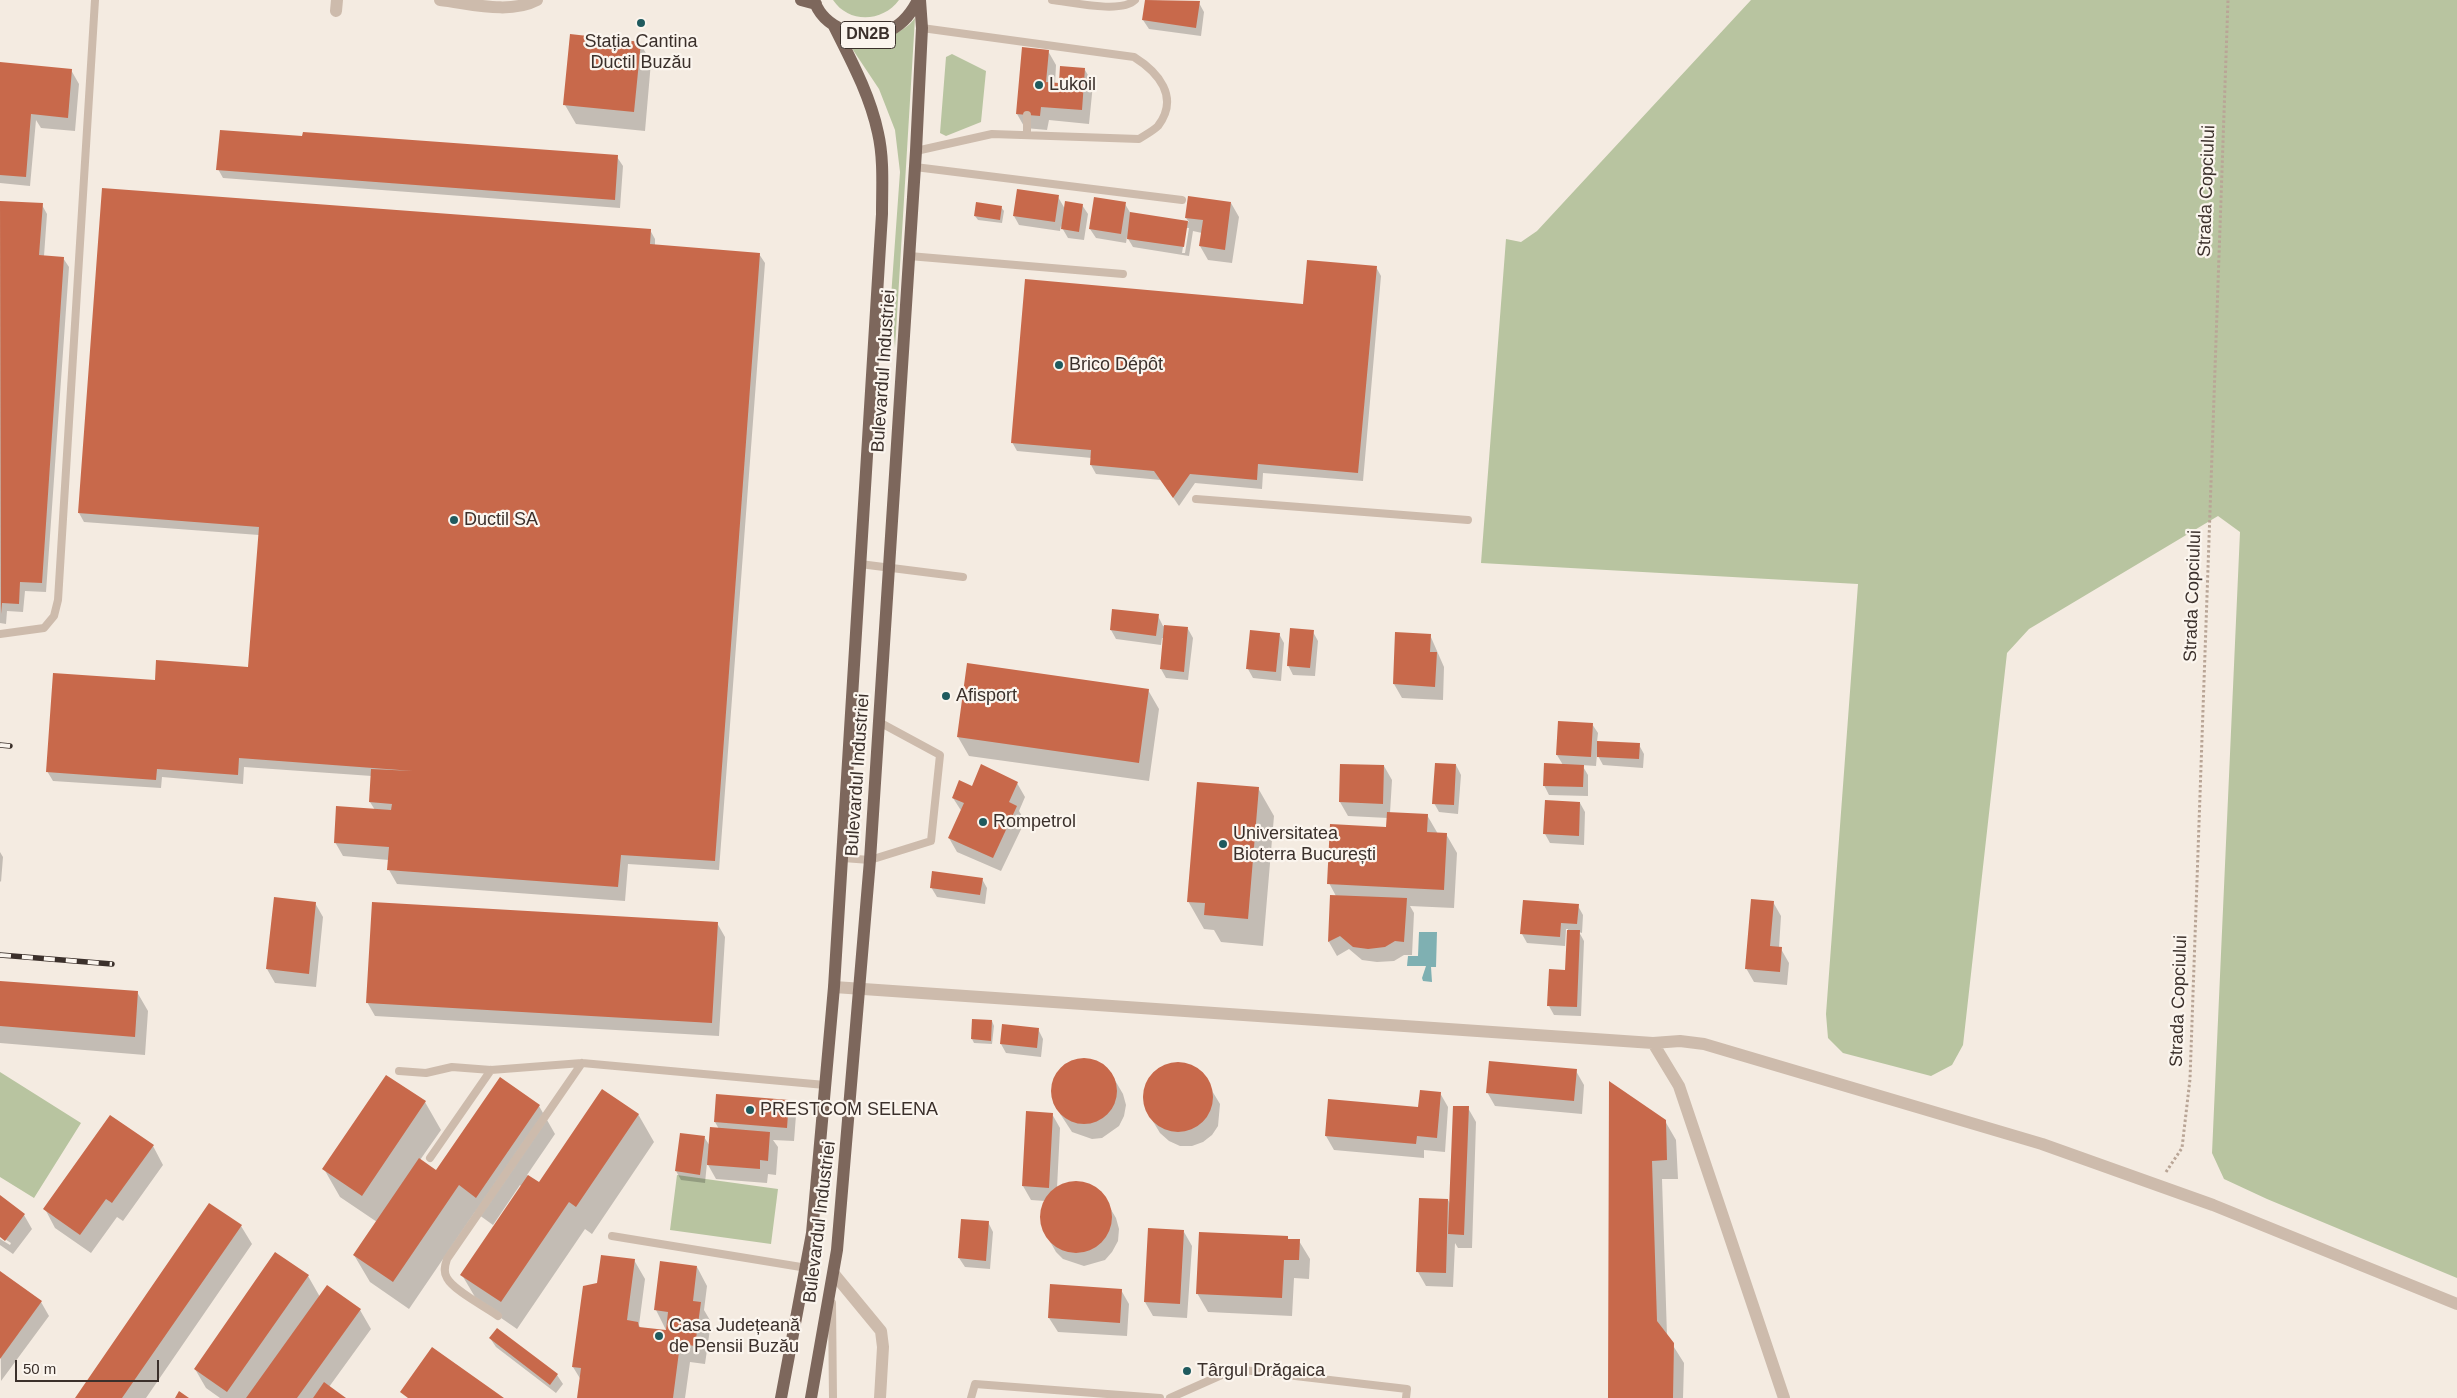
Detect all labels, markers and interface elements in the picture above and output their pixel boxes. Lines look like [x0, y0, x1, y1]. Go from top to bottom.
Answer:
marker: Stația Cantina Ductil Buzău [635, 17, 647, 29]
road number: DN2B [840, 22, 896, 48]
place label: Stația Cantina Ductil Buzău [584, 31, 698, 74]
place label: Lukoil [1049, 74, 1096, 96]
marker: Lukoil [1033, 79, 1045, 91]
street label: Strada Copciului [2194, 125, 2220, 257]
street label: Bulevardul Industriei [868, 289, 900, 453]
place label: Brico Dépôt [1069, 354, 1163, 376]
marker: Brico Dépôt [1053, 359, 1065, 371]
place label: Ductil SA [464, 509, 538, 531]
marker: Ductil SA [448, 514, 460, 526]
street label: Strada Copciului [2180, 530, 2206, 662]
place label: Afisport [956, 685, 1017, 707]
marker: Afisport [940, 690, 952, 702]
street label: Bulevardul Industriei [842, 693, 874, 857]
place label: Rompetrol [993, 811, 1076, 833]
marker: Rompetrol [977, 816, 989, 828]
place label: Universitatea Bioterra București [1233, 823, 1376, 866]
marker: Universitatea Bioterra București [1217, 838, 1229, 850]
street label: Strada Copciului [2166, 935, 2192, 1067]
place label: PRESTCOM SELENA [760, 1099, 938, 1121]
marker: PRESTCOM SELENA [744, 1104, 756, 1116]
street label: Bulevardul Industriei [799, 1140, 841, 1304]
place label: Casa Județeană de Pensii Buzău [669, 1315, 800, 1358]
marker: Casa Județeană de Pensii Buzău [653, 1330, 665, 1342]
scale bar [18, 1350, 161, 1382]
text: 50 m [23, 1360, 56, 1377]
place label: Târgul Drăgaica [1197, 1360, 1325, 1382]
marker: Târgul Drăgaica [1181, 1365, 1193, 1377]

